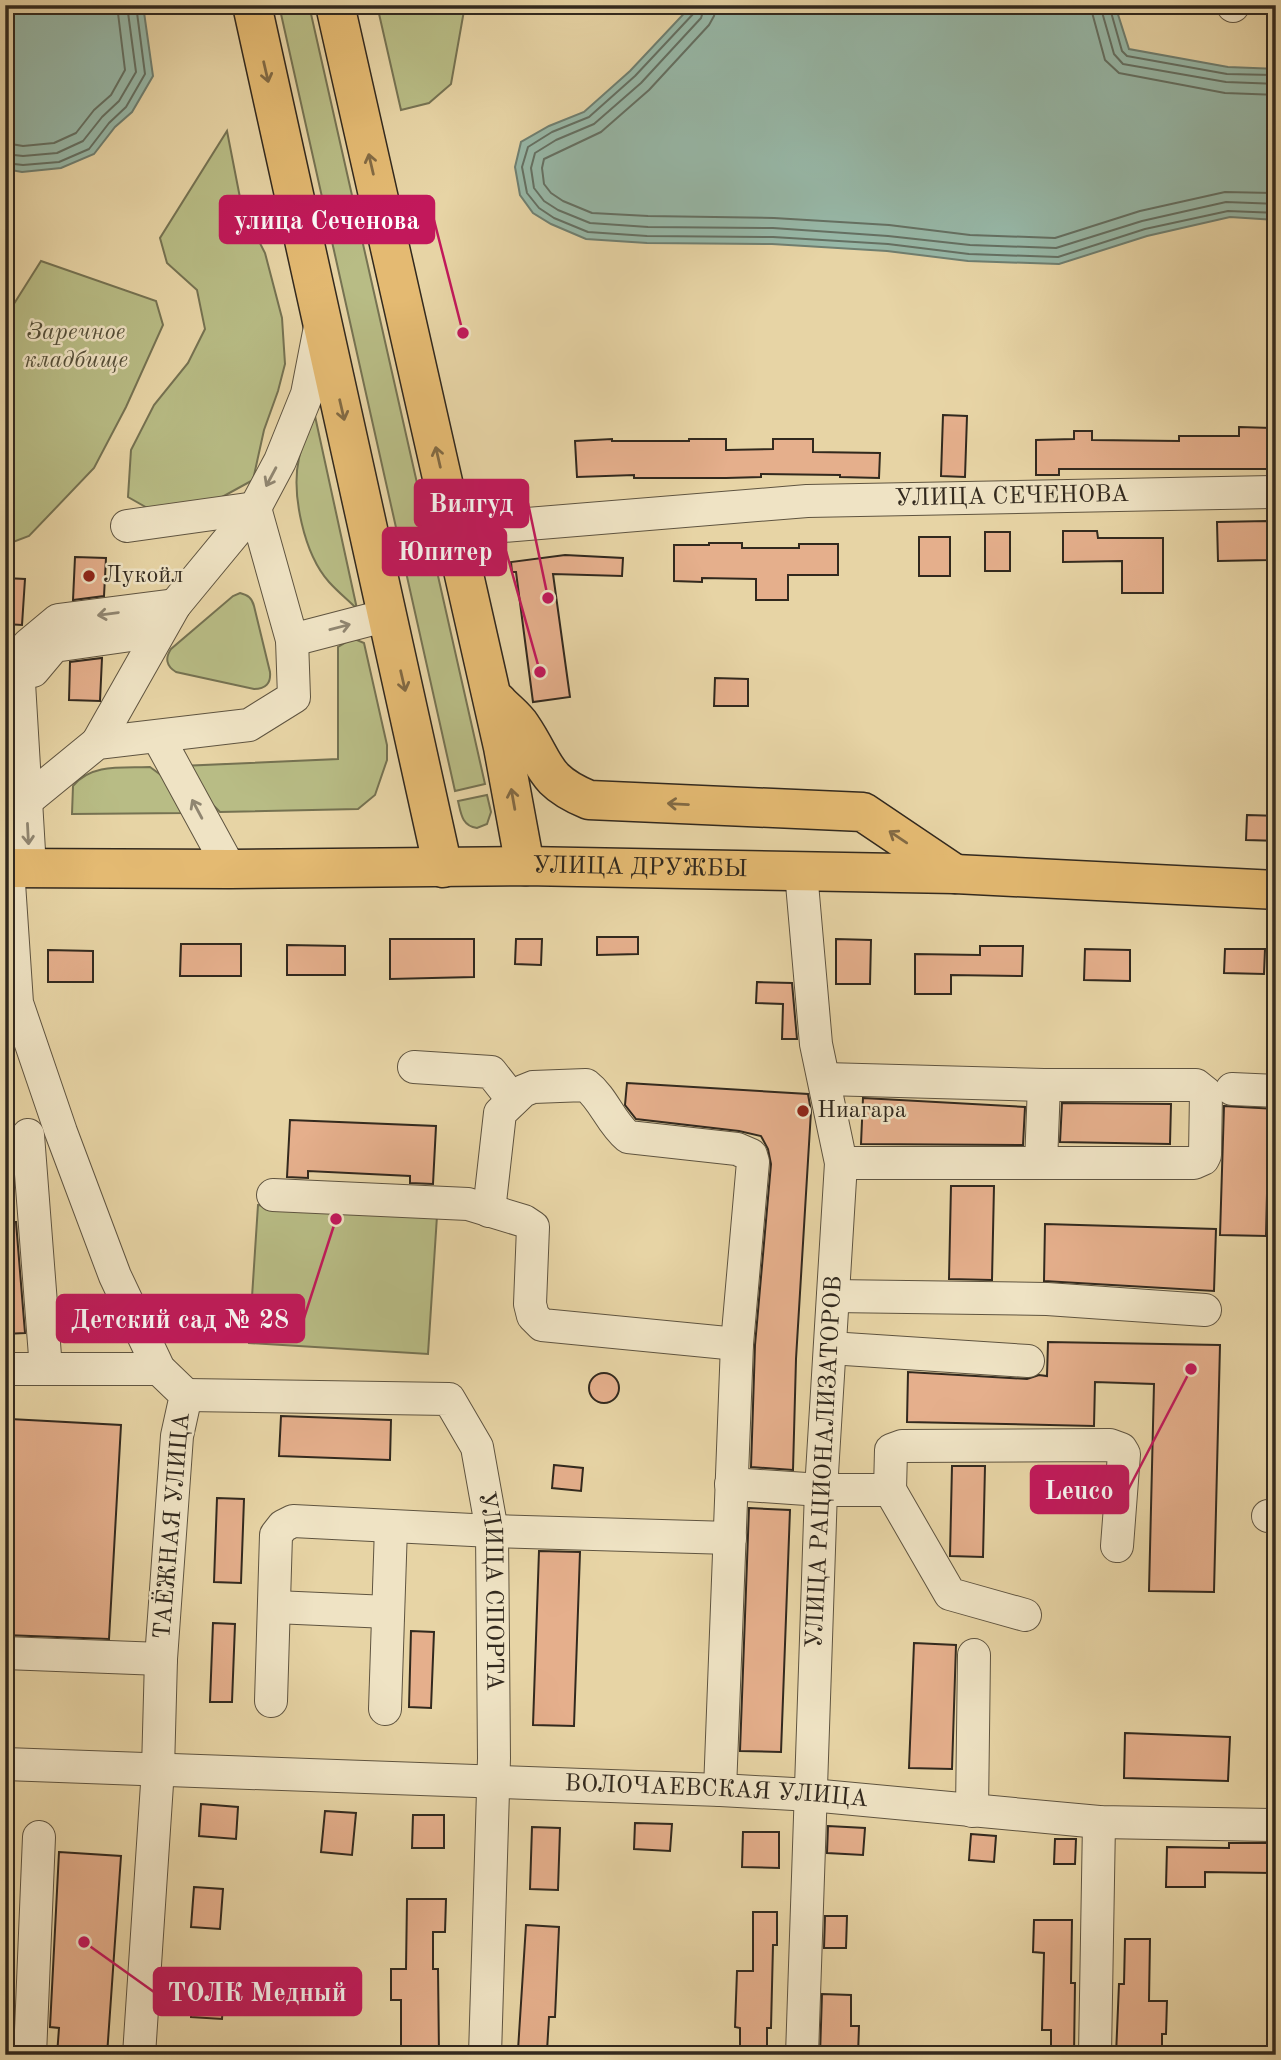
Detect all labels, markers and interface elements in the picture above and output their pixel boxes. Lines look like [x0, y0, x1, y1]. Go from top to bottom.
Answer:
one-way arrow [260, 60, 274, 83]
one-way arrow [364, 153, 377, 176]
callout: улица Сеченова [220, 196, 434, 243]
text: улица Сеченова [234, 209, 420, 235]
park label: Заречное кладбище [24, 320, 128, 373]
one-way arrow [336, 398, 349, 421]
one-way arrow [431, 446, 444, 469]
one-way arrow [264, 466, 278, 486]
callout: Вилгуд [415, 480, 528, 527]
street label: УЛИЦА СЕЧЕНОВА [894, 483, 1129, 511]
text: Вилгуд [429, 492, 513, 518]
callout: Юпитер [383, 528, 506, 575]
text: Юпитер [397, 540, 493, 566]
place label: Лукойл [103, 564, 183, 588]
marker: Лукойл [81, 568, 97, 584]
one-way arrow [97, 607, 119, 620]
one-way arrow [329, 620, 351, 633]
one-way arrow [396, 669, 410, 692]
one-way arrow [506, 788, 519, 811]
one-way arrow [667, 798, 690, 811]
one-way arrow [190, 800, 204, 820]
one-way arrow [21, 823, 34, 846]
one-way arrow [888, 830, 908, 844]
street label: УЛИЦА ДРУЖБЫ [532, 854, 748, 882]
place label: Ниагара [817, 1099, 907, 1123]
marker: Ниагара [795, 1103, 811, 1119]
street label: УЛИЦА РАЦИОНАЛИЗАТОРОВ [803, 1275, 847, 1649]
callout: Детский сад № 28 [57, 1295, 304, 1342]
text: Детский сад № 28 [71, 1308, 289, 1334]
street label: ТАЁЖНАЯ УЛИЦА [148, 1411, 195, 1640]
callout: Leuco [1031, 1466, 1128, 1513]
text: Leuco [1044, 1479, 1114, 1505]
street label: УЛИЦА СПОРТА [473, 1490, 505, 1691]
street label: ВОЛОЧАЕВСКАЯ УЛИЦА [564, 1772, 869, 1812]
callout: ТОЛК Медный [154, 1968, 361, 2015]
text: ТОЛК Медный [167, 1981, 347, 2007]

